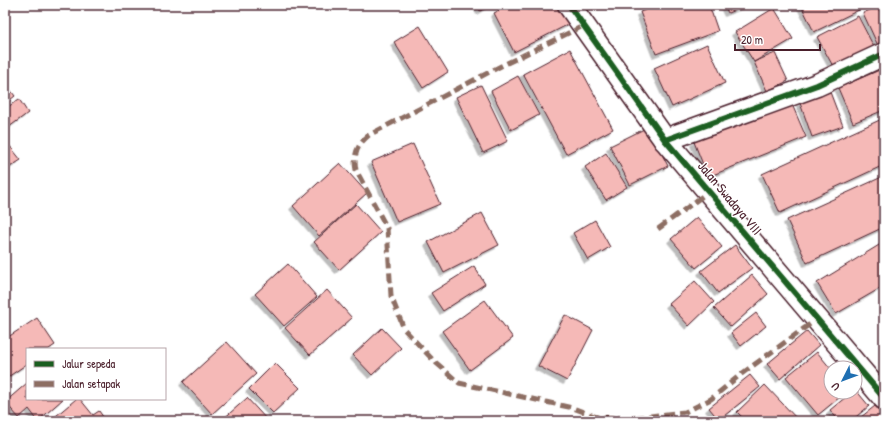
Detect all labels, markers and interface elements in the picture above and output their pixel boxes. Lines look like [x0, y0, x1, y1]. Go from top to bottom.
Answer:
scale bar [735, 26, 820, 52]
text: 20 m [741, 31, 763, 48]
street label: Jalan Swadaya VIII [693, 157, 767, 239]
legend [26, 348, 166, 400]
text: Jalur sepeda [62, 355, 116, 372]
north arrow [823, 360, 863, 400]
text: Jalan setapak [62, 375, 120, 392]
text: U [828, 380, 843, 394]

